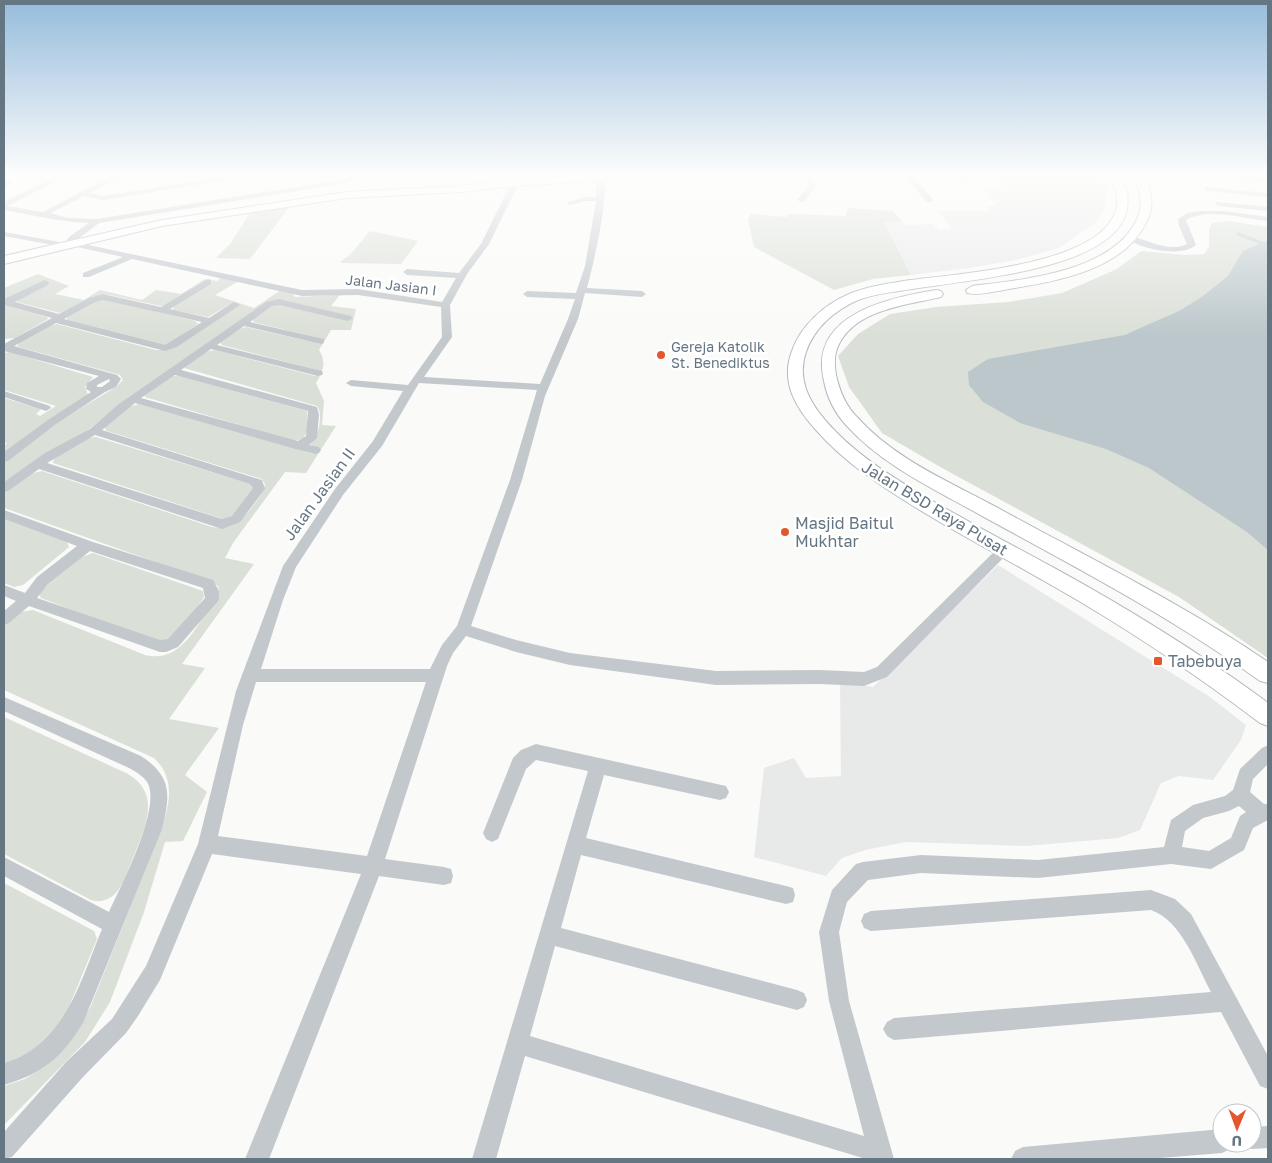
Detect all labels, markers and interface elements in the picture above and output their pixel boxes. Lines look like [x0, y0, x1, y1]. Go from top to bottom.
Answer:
street label: Jalan Jasian I [345, 270, 437, 299]
place label: Gereja Katolik St. Benediktus [671, 338, 770, 371]
marker: Gereja Katolik St. Benediktus [655, 349, 667, 361]
street label: Jalan Jasian II [279, 444, 359, 544]
street label: Jalan BSD Raya Pusat [858, 456, 1012, 560]
place label: Masjid Baitul Mukhtar [795, 513, 894, 551]
marker: Masjid Baitul Mukhtar [779, 526, 791, 538]
place label: Tabebuya [1168, 651, 1242, 671]
marker: Tabebuya [1152, 655, 1164, 667]
north arrow [1212, 1103, 1262, 1153]
text: U [1231, 1133, 1242, 1150]

